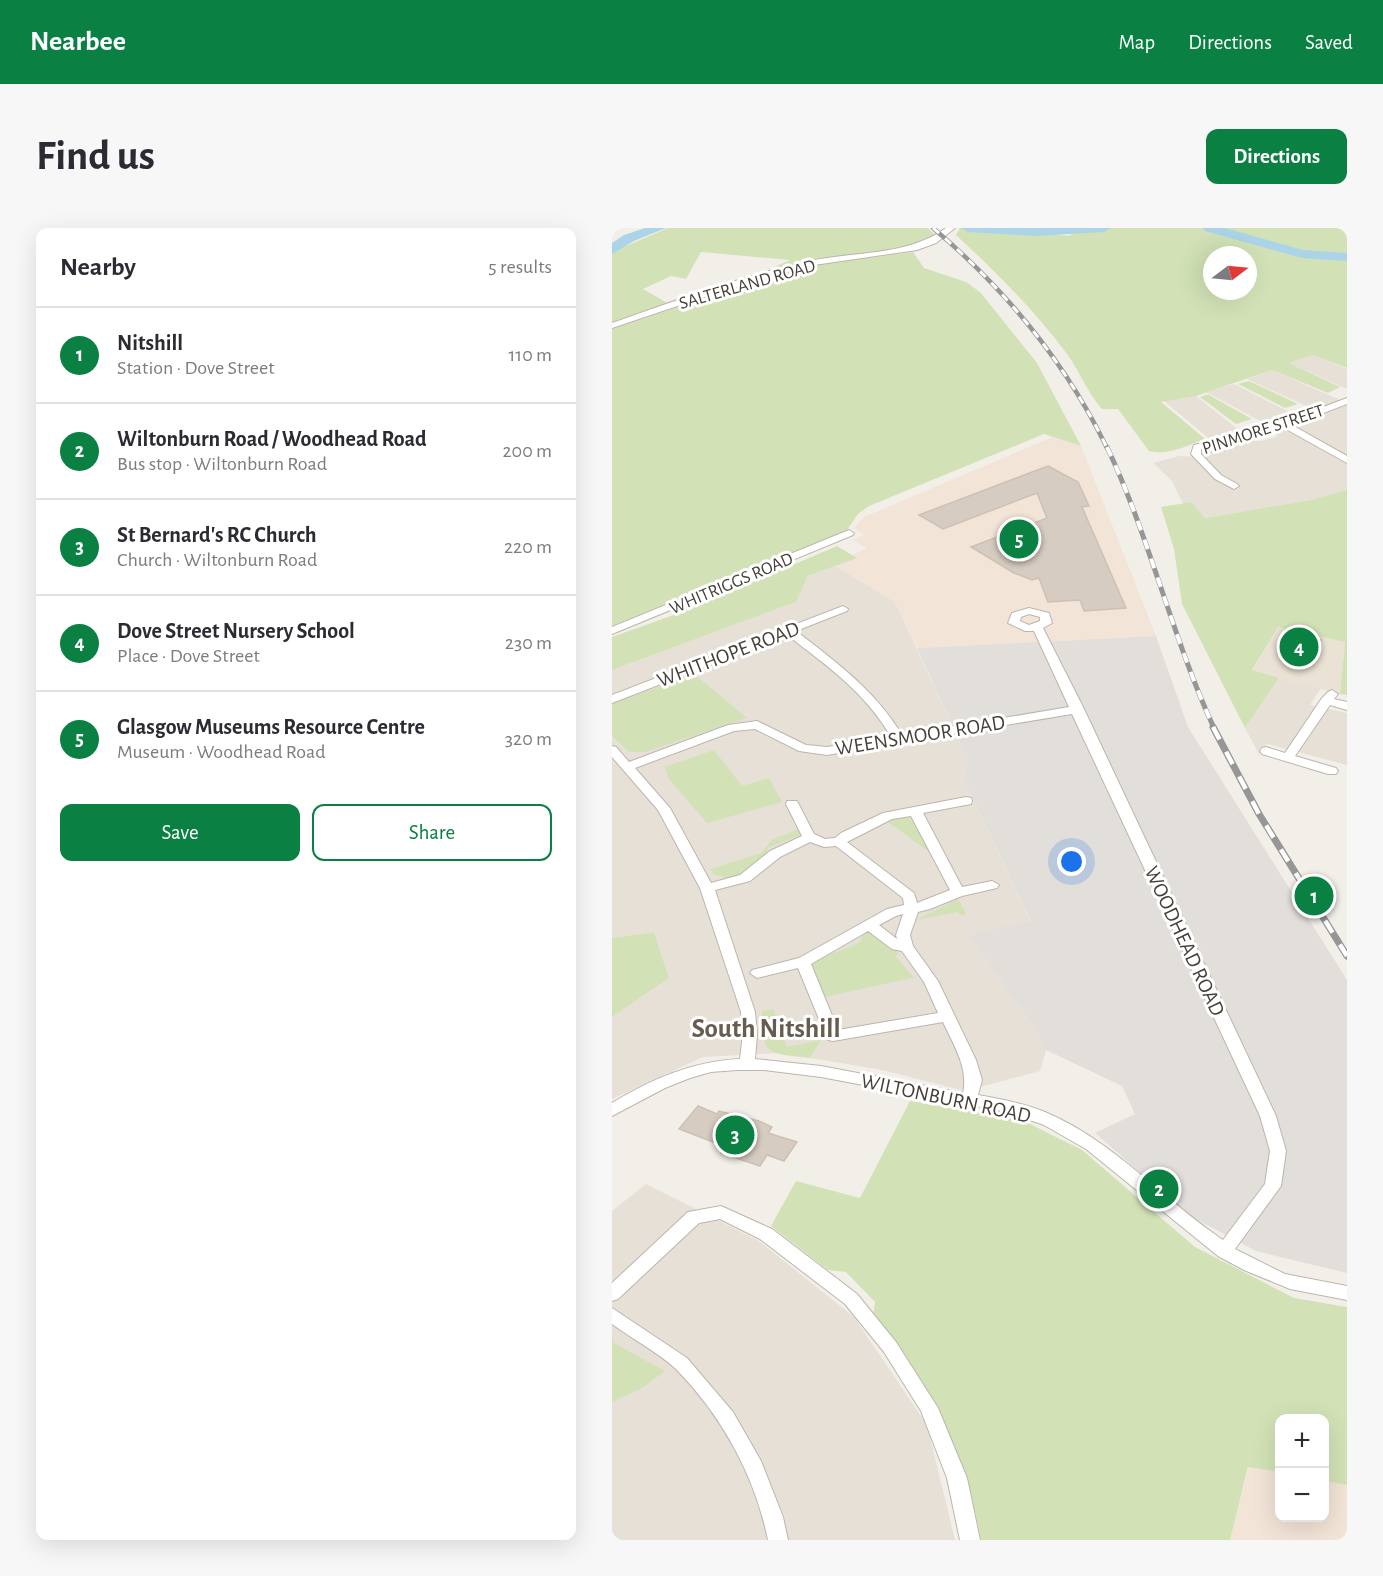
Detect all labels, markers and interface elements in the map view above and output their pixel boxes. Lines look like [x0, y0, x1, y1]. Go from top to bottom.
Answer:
text: Nearbee [30, 28, 126, 56]
text: Map [1119, 32, 1155, 53]
text: Directions [1188, 32, 1272, 53]
text: Saved [1305, 32, 1353, 53]
button: Directions [1206, 129, 1347, 184]
text: Find us [36, 135, 155, 177]
north arrow [1203, 246, 1257, 300]
text: Nearby [60, 254, 136, 280]
text: 5 results [488, 257, 552, 277]
street label: SALTERLAND ROAD [677, 257, 817, 313]
text: Nitshill [117, 332, 183, 354]
text: 1 [76, 345, 83, 365]
text: 110 m [508, 345, 552, 365]
text: Station · Dove Street [117, 358, 275, 378]
street label: PINMORE STREET [1200, 402, 1327, 458]
text: Wiltonburn Road / Woodhead Road [117, 428, 427, 450]
text: 2 [75, 441, 84, 461]
text: 200 m [502, 441, 552, 461]
text: Bus stop · Wiltonburn Road [117, 454, 327, 474]
pin: 5 [1000, 516, 1038, 562]
text: St Bernard's RC Church [117, 524, 317, 546]
text: 3 [75, 537, 84, 557]
text: 220 m [504, 537, 552, 557]
text: Church · Wiltonburn Road [117, 550, 317, 570]
street label: WHITRIGGS ROAD [667, 550, 796, 618]
street label: WHITHOPE ROAD [654, 618, 802, 691]
text: Dove Street Nursery School [117, 620, 355, 642]
pin: 4 [1280, 624, 1318, 670]
text: 4 [74, 633, 85, 653]
text: 230 m [505, 633, 552, 653]
text: Place · Dove Street [117, 646, 260, 666]
street label: WEENSMOOR ROAD [834, 712, 1007, 759]
text: Glasgow Museums Resource Centre [117, 716, 425, 738]
text: 5 [75, 729, 84, 749]
text: 320 m [505, 729, 552, 749]
text: Museum · Woodhead Road [117, 742, 326, 762]
button: Save [60, 804, 300, 861]
button: Share [312, 804, 552, 861]
your location [1057, 847, 1086, 876]
street label: WOODHEAD ROAD [1141, 863, 1228, 1019]
pin: 1 [1294, 874, 1334, 918]
district label: South Nitshill [692, 1015, 841, 1042]
street label: WILTONBURN ROAD [859, 1070, 1033, 1127]
pin: 3 [716, 1112, 754, 1158]
pin: 2 [1140, 1166, 1178, 1212]
map controls [1275, 1414, 1329, 1522]
button: + [1275, 1414, 1329, 1468]
button: − [1275, 1468, 1329, 1522]

